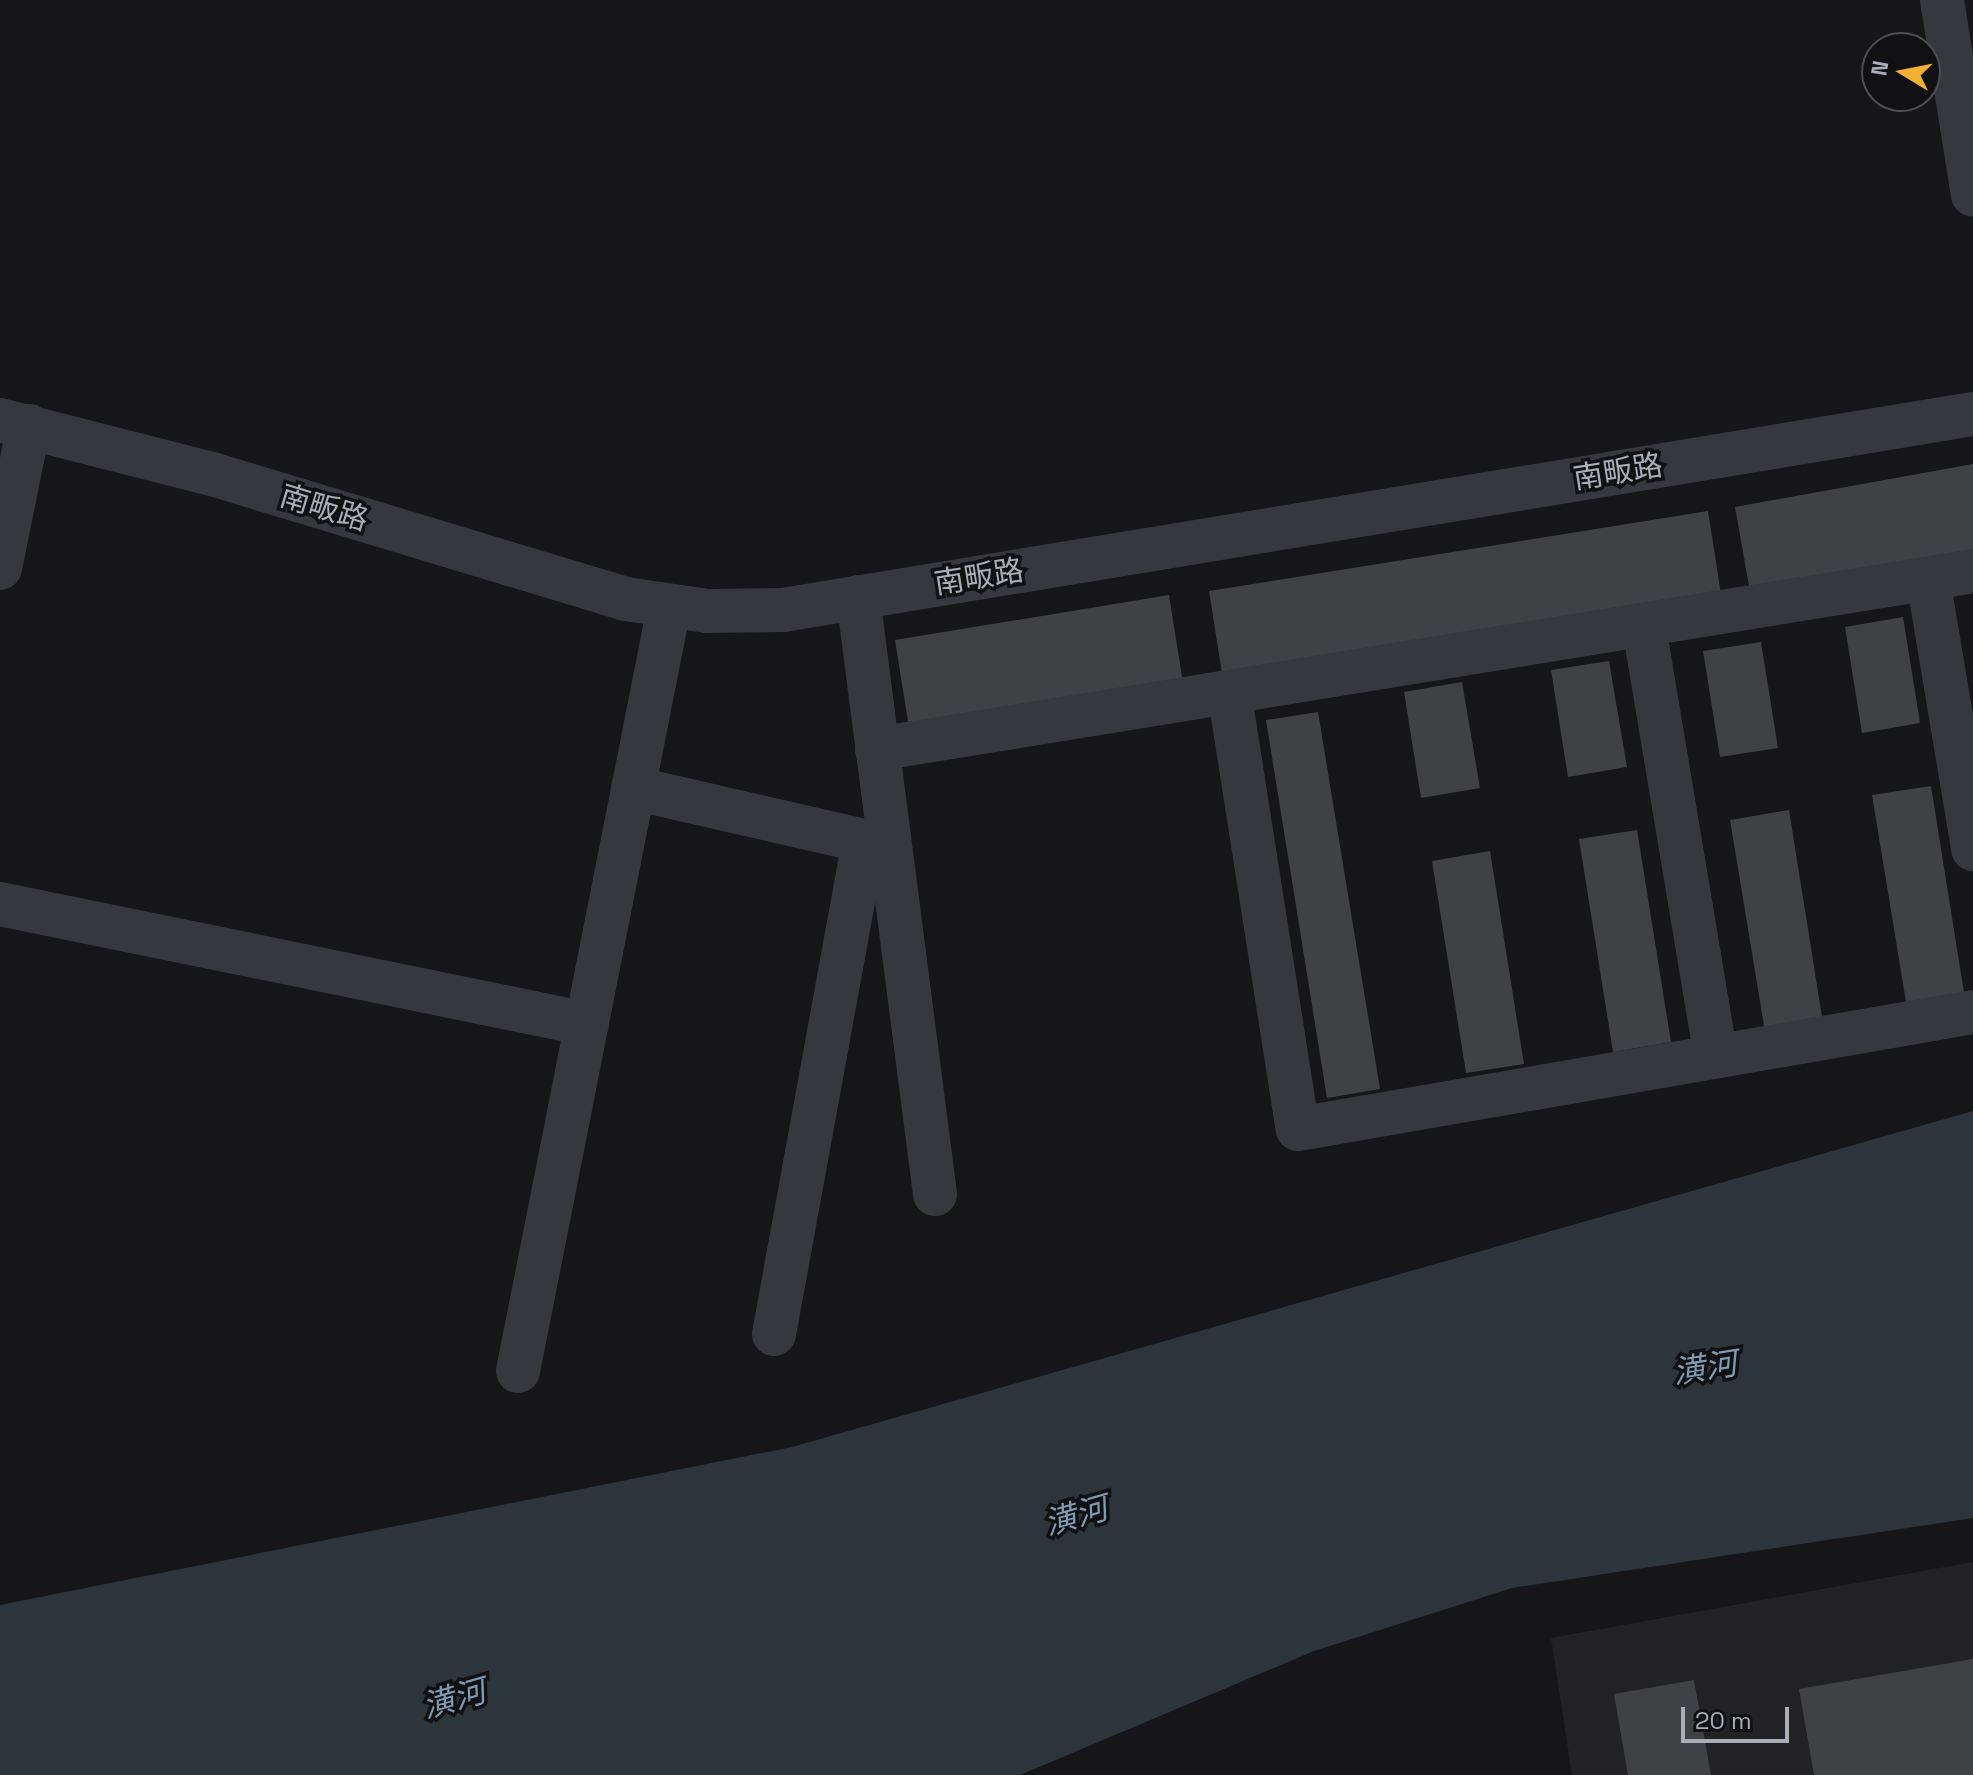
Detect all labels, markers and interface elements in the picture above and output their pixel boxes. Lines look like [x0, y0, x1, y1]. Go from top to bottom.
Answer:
north arrow [1861, 32, 1941, 112]
text: N [1864, 58, 1894, 78]
street label: 南畈路 [1571, 447, 1665, 497]
street label: 南畈路 [276, 478, 372, 538]
street label: 南畈路 [932, 552, 1026, 602]
water label: 潢河 [1670, 1344, 1740, 1392]
water label: 潢河 [1040, 1489, 1112, 1543]
water label: 潢河 [418, 1672, 490, 1726]
scale bar [1685, 1691, 1793, 1741]
text: 20 m [1695, 1705, 1752, 1736]

